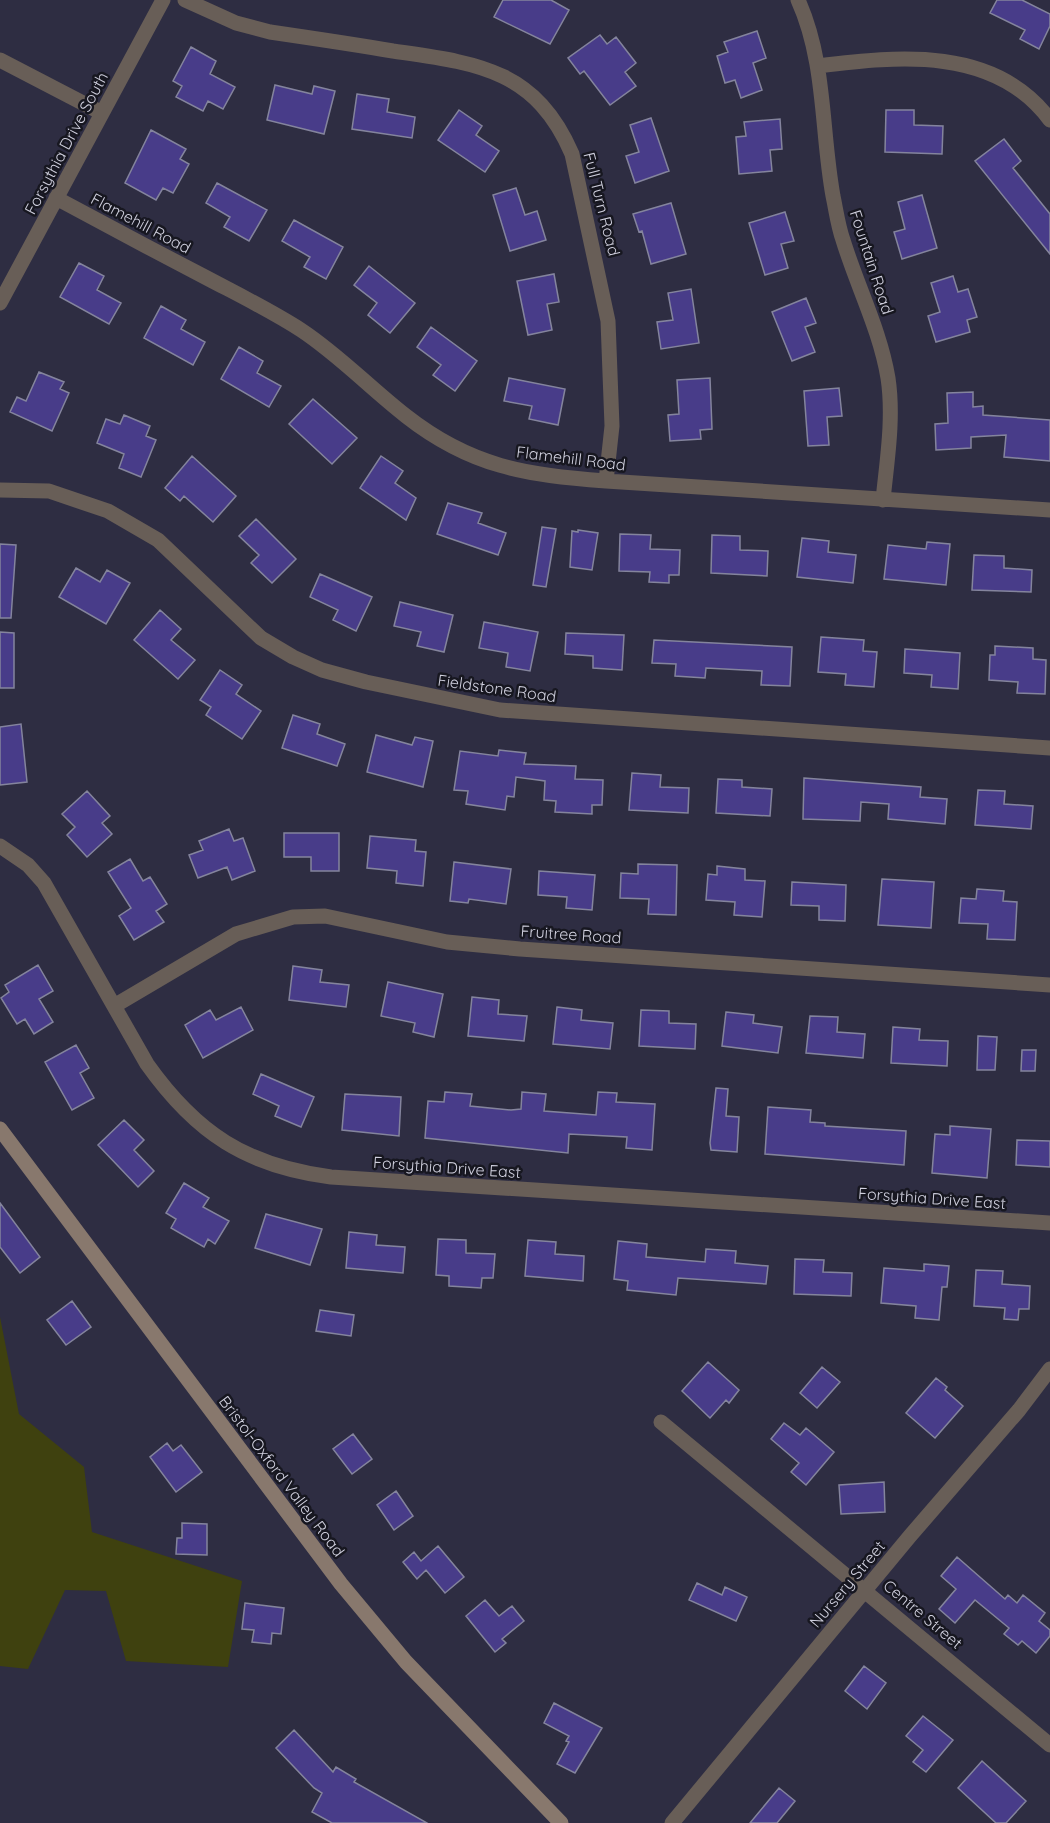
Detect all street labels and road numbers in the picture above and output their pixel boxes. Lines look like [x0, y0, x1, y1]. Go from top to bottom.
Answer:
street label: Forsythia Drive South [20, 68, 112, 218]
street label: Full Turn Road [579, 150, 625, 258]
street label: Flamehill Road [88, 188, 194, 258]
street label: Fountain Road [846, 207, 898, 317]
street label: Flamehill Road [515, 441, 627, 475]
street label: Fieldstone Road [436, 670, 558, 706]
street label: Fruitree Road [520, 921, 622, 947]
street label: Forsythia Drive East [373, 1152, 521, 1182]
street label: Forsythia Drive East [858, 1183, 1006, 1213]
street label: Bristol-Oxford Valley Road [215, 1392, 349, 1560]
street label: Nursery Street [805, 1537, 889, 1631]
street label: Centre Street [879, 1575, 967, 1653]

